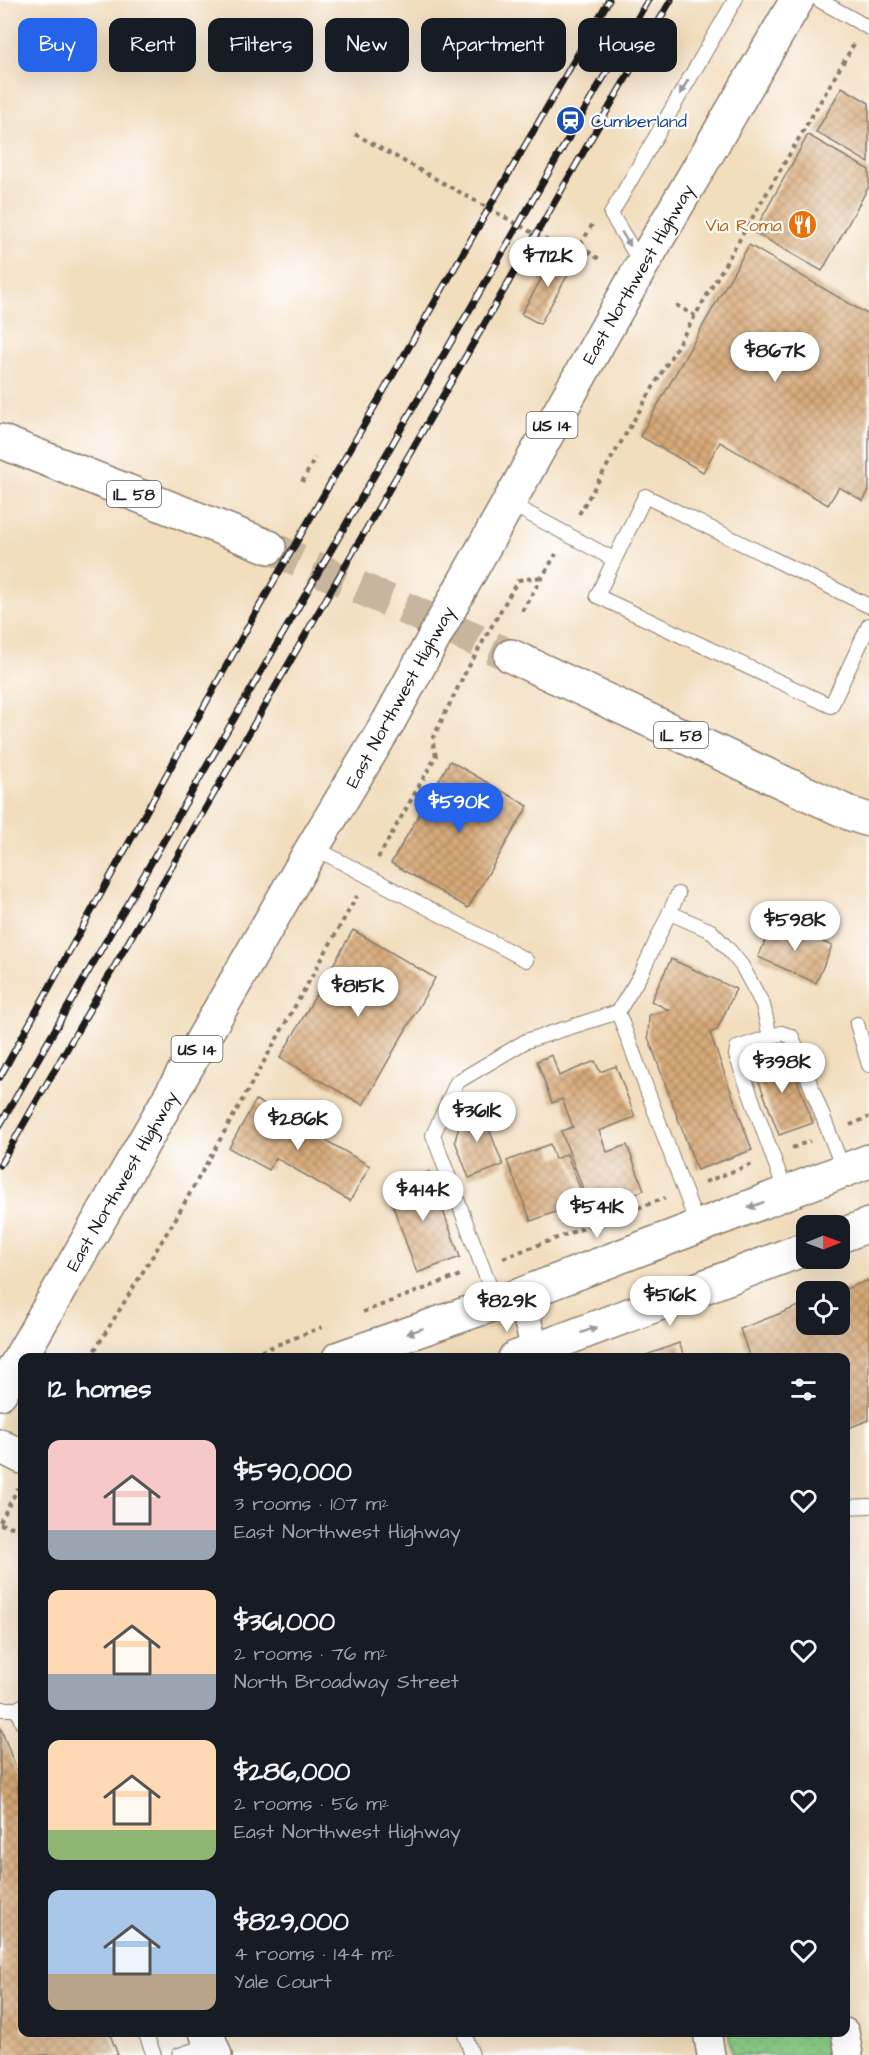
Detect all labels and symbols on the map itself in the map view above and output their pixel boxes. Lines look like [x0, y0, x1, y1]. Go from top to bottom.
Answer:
one-way arrow [679, 79, 689, 96]
station icon: Cumberland [554, 105, 586, 137]
place label: Cumberland [591, 109, 687, 134]
street label: East Northwest Highway [577, 180, 701, 369]
restaurant icon: Via Roma [787, 209, 819, 241]
place label: Via Roma [706, 213, 782, 238]
one-way arrow [621, 231, 632, 247]
pin: $712K [506, 237, 590, 288]
pin: $867K [733, 332, 817, 383]
road number: US 14 [526, 412, 578, 438]
road number: IL 58 [107, 481, 161, 507]
street label: East Northwest Highway [340, 602, 462, 793]
road number: IL 58 [654, 722, 708, 748]
pin: $590K [417, 783, 501, 834]
pin: $598K [753, 901, 837, 952]
pin: $815K [316, 967, 400, 1018]
road number: US 14 [172, 1036, 222, 1062]
pin: $398K [740, 1043, 824, 1094]
street label: East Northwest Highway [61, 1087, 185, 1276]
pin: $361K [435, 1092, 519, 1143]
pin: $286K [256, 1100, 340, 1151]
pin: $414K [381, 1171, 465, 1222]
pin: $541K [555, 1188, 639, 1239]
one-way arrow [746, 1200, 764, 1210]
north arrow [796, 1215, 850, 1269]
pin: $516K [628, 1276, 712, 1327]
pin: $829K [465, 1282, 549, 1333]
one-way arrow [580, 1325, 598, 1334]
one-way arrow [406, 1327, 424, 1337]

